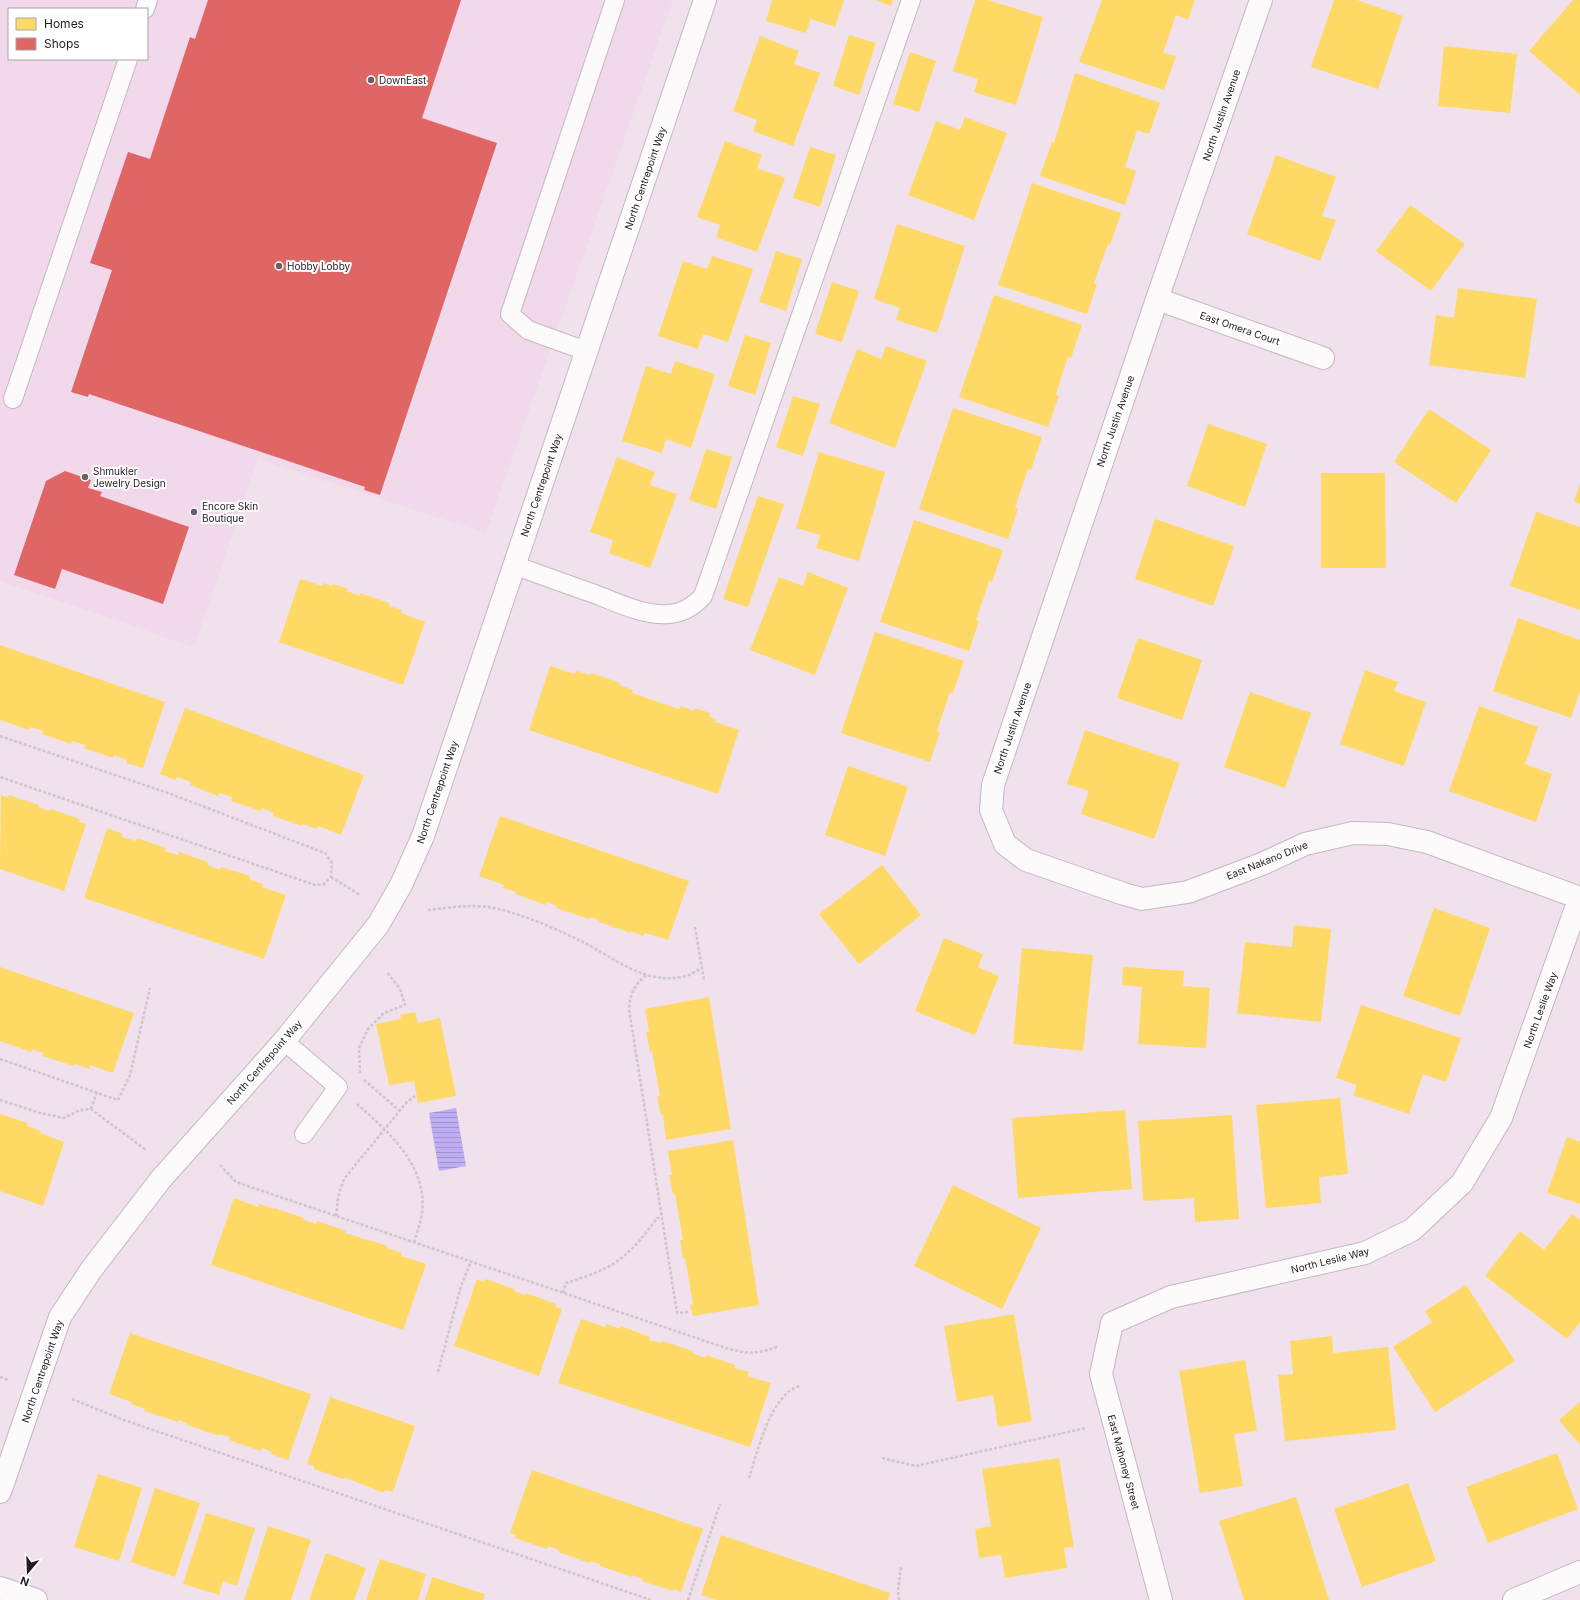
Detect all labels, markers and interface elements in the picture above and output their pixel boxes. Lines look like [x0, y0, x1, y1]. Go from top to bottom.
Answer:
legend [8, 8, 148, 60]
text: Homes [44, 16, 84, 31]
text: Shops [44, 36, 80, 51]
street label: North Justin Avenue [1200, 68, 1242, 162]
place label: DownEast [379, 74, 427, 86]
marker: DownEast [366, 75, 376, 85]
street label: North Centrepoint Way [622, 125, 668, 231]
place label: Hobby Lobby [287, 260, 351, 272]
marker: Hobby Lobby [274, 261, 284, 271]
street label: East Omera Court [1198, 309, 1282, 348]
street label: North Justin Avenue [1094, 374, 1136, 468]
street label: North Centrepoint Way [518, 432, 564, 538]
place label: Shmukler Jewelry Design [93, 465, 166, 489]
marker: Shmukler Jewelry Design [80, 472, 90, 482]
place label: Encore Skin Boutique [202, 500, 258, 524]
marker: Encore Skin Boutique [189, 507, 199, 517]
street label: North Justin Avenue [991, 681, 1033, 775]
street label: North Centrepoint Way [414, 739, 460, 845]
street label: East Nakano Drive [1225, 838, 1310, 882]
street label: North Leslie Way [1521, 970, 1559, 1050]
street label: North Centrepoint Way [224, 1017, 304, 1107]
street label: North Leslie Way [1290, 1244, 1371, 1276]
street label: North Centrepoint Way [19, 1318, 65, 1424]
street label: East Mahoney Street [1106, 1413, 1143, 1511]
north arrow [8, 1552, 48, 1592]
text: N [18, 1573, 31, 1589]

